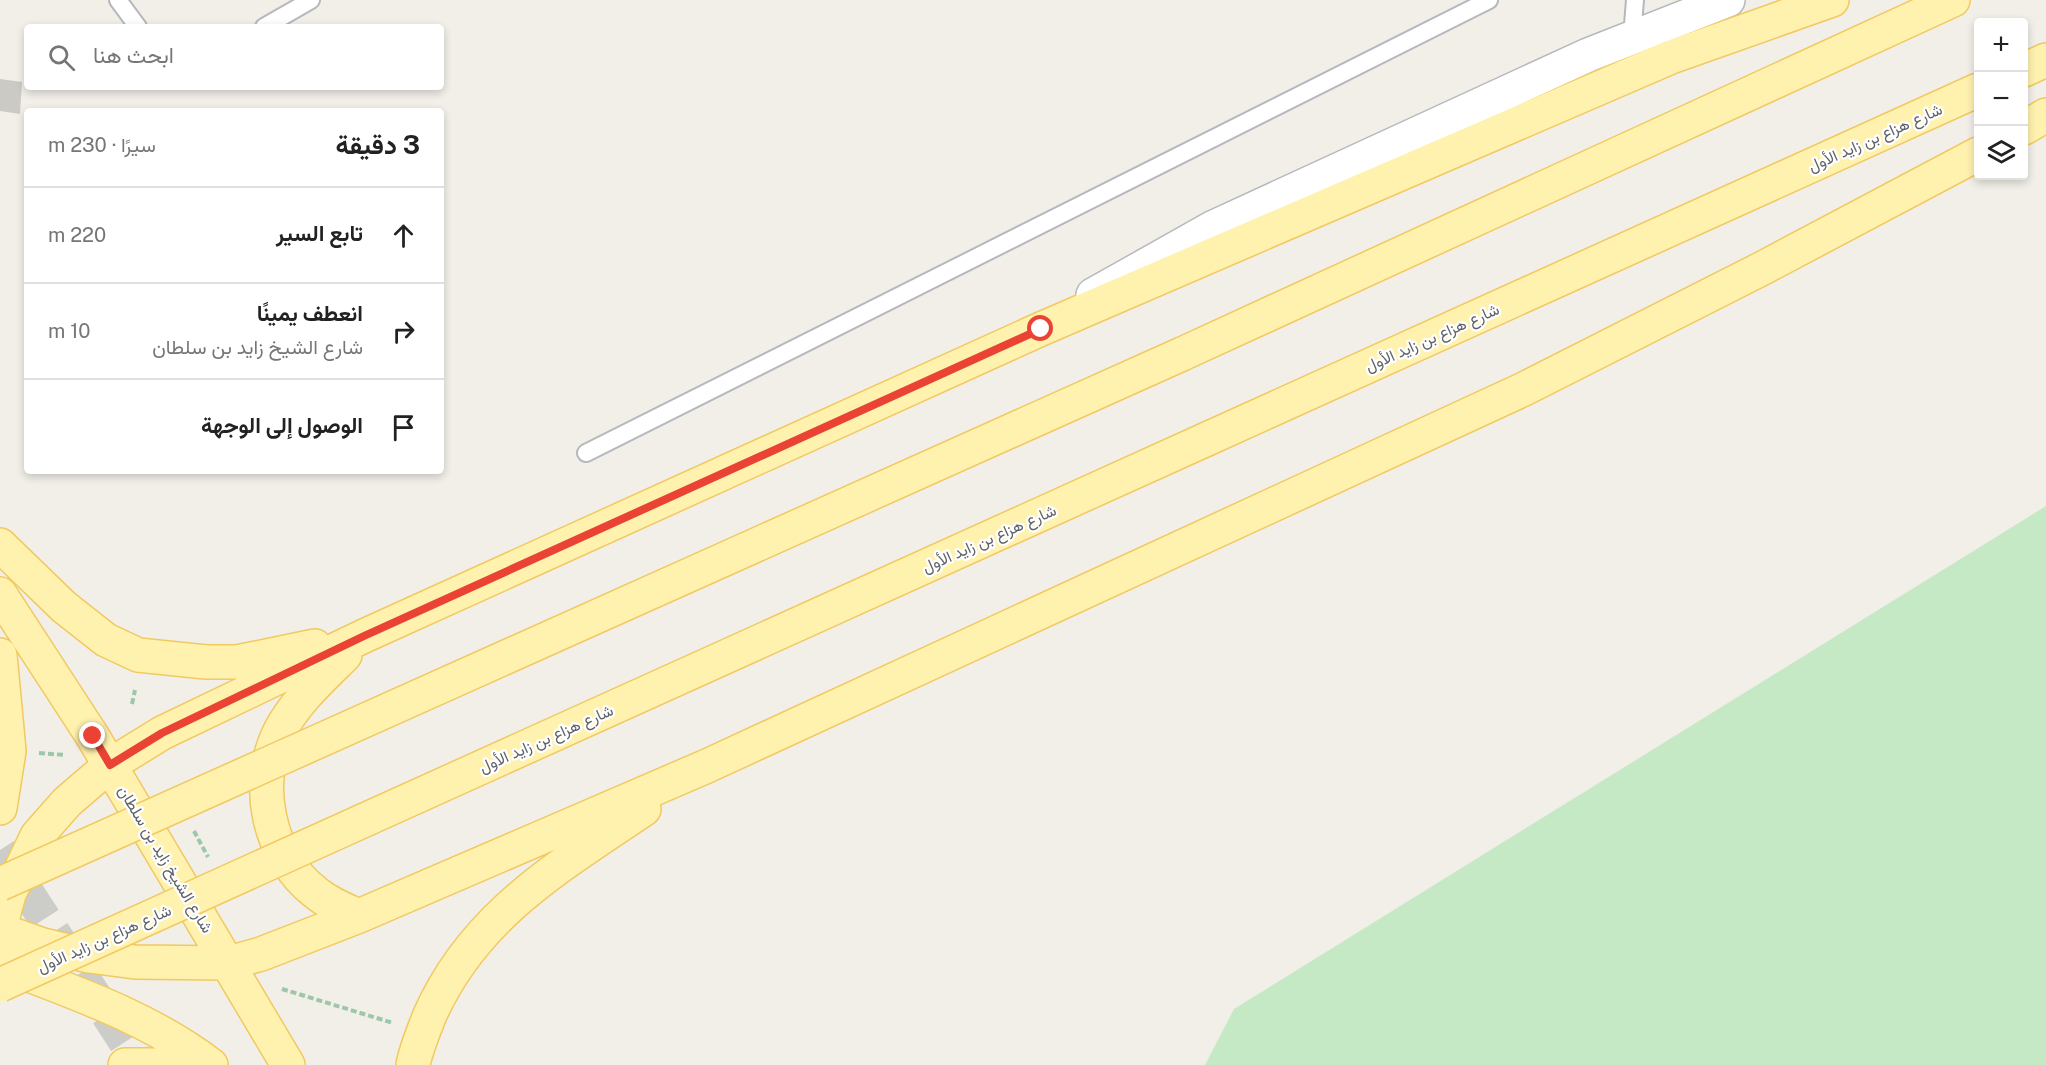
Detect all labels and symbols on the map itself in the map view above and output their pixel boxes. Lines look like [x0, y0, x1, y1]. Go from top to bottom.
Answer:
street label: شارع هزاع بن زايد الأول [1805, 99, 1946, 177]
street label: شارع هزاع بن زايد الأول [1362, 299, 1503, 377]
route start [1027, 315, 1053, 341]
street label: شارع هزاع بن زايد الأول [919, 500, 1060, 578]
street label: شارع هزاع بن زايد الأول [476, 700, 617, 778]
route end [79, 722, 105, 748]
street label: شارع الشيخ زايد بن سلطان [112, 782, 217, 937]
street label: شارع هزاع بن زايد الأول [34, 900, 175, 978]

